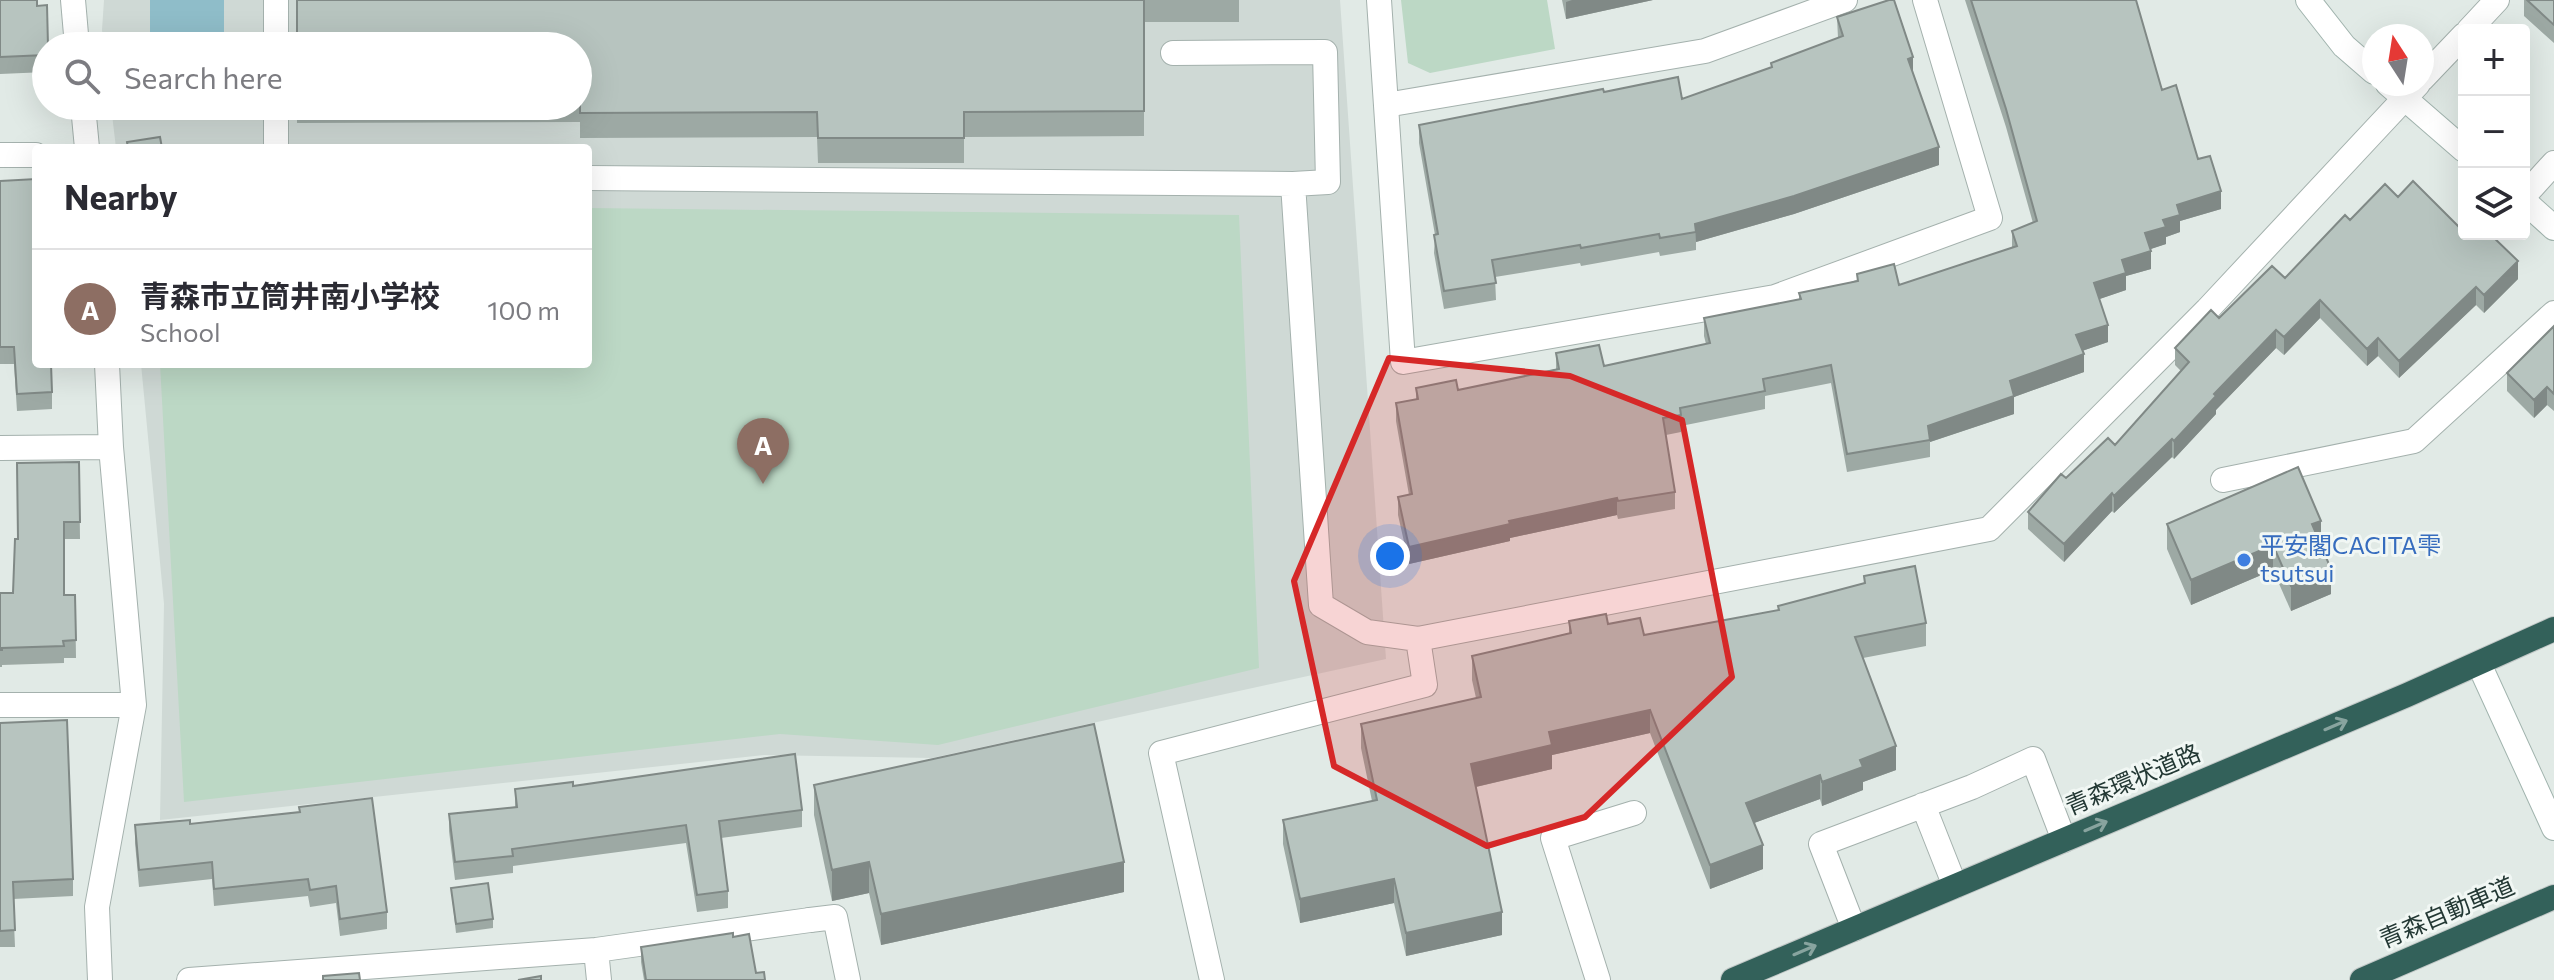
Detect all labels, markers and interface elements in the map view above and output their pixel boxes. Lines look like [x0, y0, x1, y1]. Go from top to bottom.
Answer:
north arrow [2362, 24, 2434, 96]
map controls [2458, 24, 2530, 240]
button: + [2458, 24, 2530, 96]
search box [32, 32, 592, 120]
icon: search [60, 54, 104, 98]
text: Search here [124, 58, 283, 95]
button: − [2458, 96, 2530, 168]
button: layers [2458, 168, 2530, 240]
text: Nearby [64, 175, 178, 217]
text: 青森市立筒井南小学校 [140, 276, 440, 313]
text: A [81, 294, 99, 325]
text: 100 m [487, 294, 560, 325]
text: School [140, 316, 221, 347]
pin: A [737, 418, 789, 484]
place label: 平安閣CACITA雫 tsutsui [2260, 530, 2441, 587]
your location [1370, 536, 1410, 576]
marker: 平安閣CACITA雫 tsutsui [2235, 551, 2253, 569]
one-way arrow [2323, 717, 2347, 732]
street label: 青森環状道路 [2060, 737, 2204, 820]
one-way arrow [2083, 818, 2108, 833]
street label: 青森自動車道 [2374, 870, 2518, 953]
one-way arrow [1792, 941, 1817, 956]

